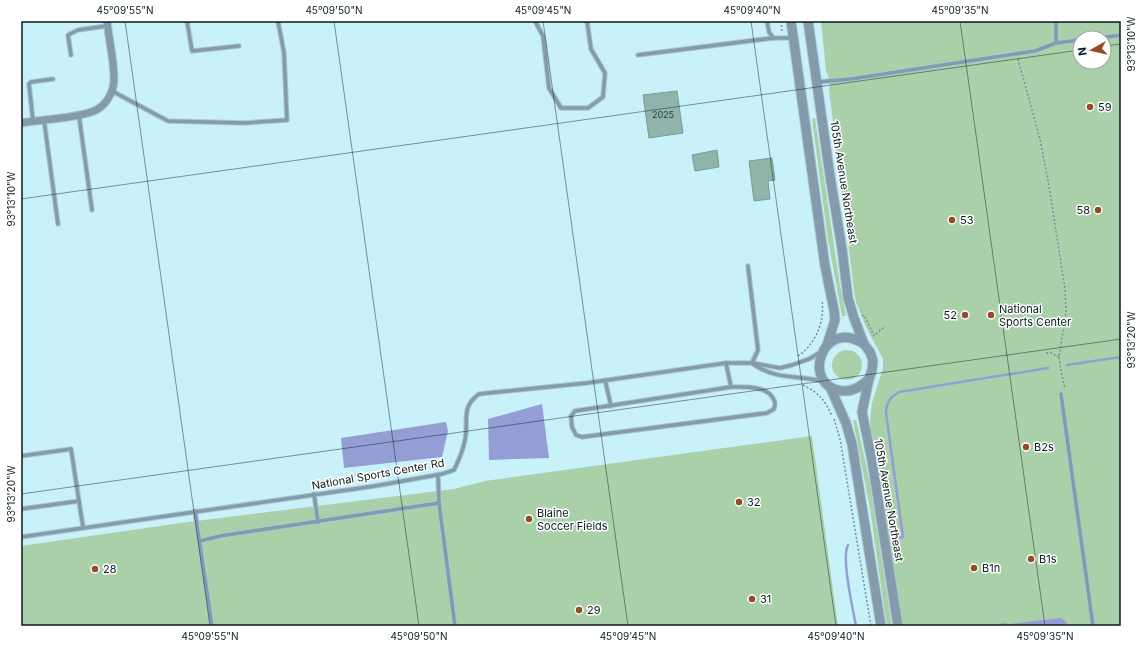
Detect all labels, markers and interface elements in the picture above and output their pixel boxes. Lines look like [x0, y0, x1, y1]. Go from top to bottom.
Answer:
text: 45°09'55"N [97, 4, 153, 16]
text: 45°09'50"N [305, 4, 363, 16]
text: 45°09'45"N [515, 4, 571, 16]
text: 45°09'40"N [724, 4, 780, 16]
text: 45°09'35"N [931, 4, 989, 16]
text: 93°13'10"W [1125, 16, 1137, 71]
north arrow [1072, 30, 1112, 70]
text: N [1075, 46, 1090, 57]
place label: 59 [1098, 100, 1112, 114]
marker: 59 [1085, 102, 1095, 112]
house number: 2025 [652, 109, 674, 120]
street label: 105th Avenue Northeast [827, 119, 861, 245]
text: 93°13'10"W [5, 171, 17, 226]
place label: 58 [1077, 203, 1090, 217]
marker: 58 [1093, 205, 1103, 215]
place label: 53 [960, 213, 974, 227]
marker: 53 [947, 215, 957, 225]
place label: National Sports Center [999, 302, 1071, 329]
place label: 52 [944, 308, 957, 322]
marker: 52 [960, 310, 970, 320]
marker: National Sports Center [986, 310, 996, 320]
text: 93°13'20"W [1125, 311, 1137, 368]
street label: 105th Avenue Northeast [871, 438, 907, 563]
place label: B2s [1034, 440, 1054, 454]
marker: B2s [1021, 442, 1031, 452]
street label: National Sports Center Rd [311, 455, 445, 493]
text: 93°13'20"W [5, 465, 17, 522]
place label: 32 [747, 495, 761, 509]
marker: 32 [734, 497, 744, 507]
place label: Blaine Soccer Fields [537, 506, 608, 533]
marker: Blaine Soccer Fields [524, 514, 534, 524]
place label: B1s [1039, 552, 1057, 566]
marker: B1s [1026, 554, 1036, 564]
place label: B1n [982, 561, 1000, 575]
place label: 28 [103, 562, 117, 576]
marker: B1n [969, 563, 979, 573]
marker: 28 [90, 564, 100, 574]
place label: 31 [760, 592, 771, 606]
marker: 31 [747, 594, 757, 604]
place label: 29 [587, 603, 601, 617]
marker: 29 [574, 605, 584, 615]
text: 45°09'55"N [182, 630, 238, 642]
text: 45°09'50"N [390, 630, 448, 642]
text: 45°09'45"N [600, 630, 656, 642]
text: 45°09'40"N [808, 630, 864, 642]
text: 45°09'35"N [1016, 630, 1074, 642]

